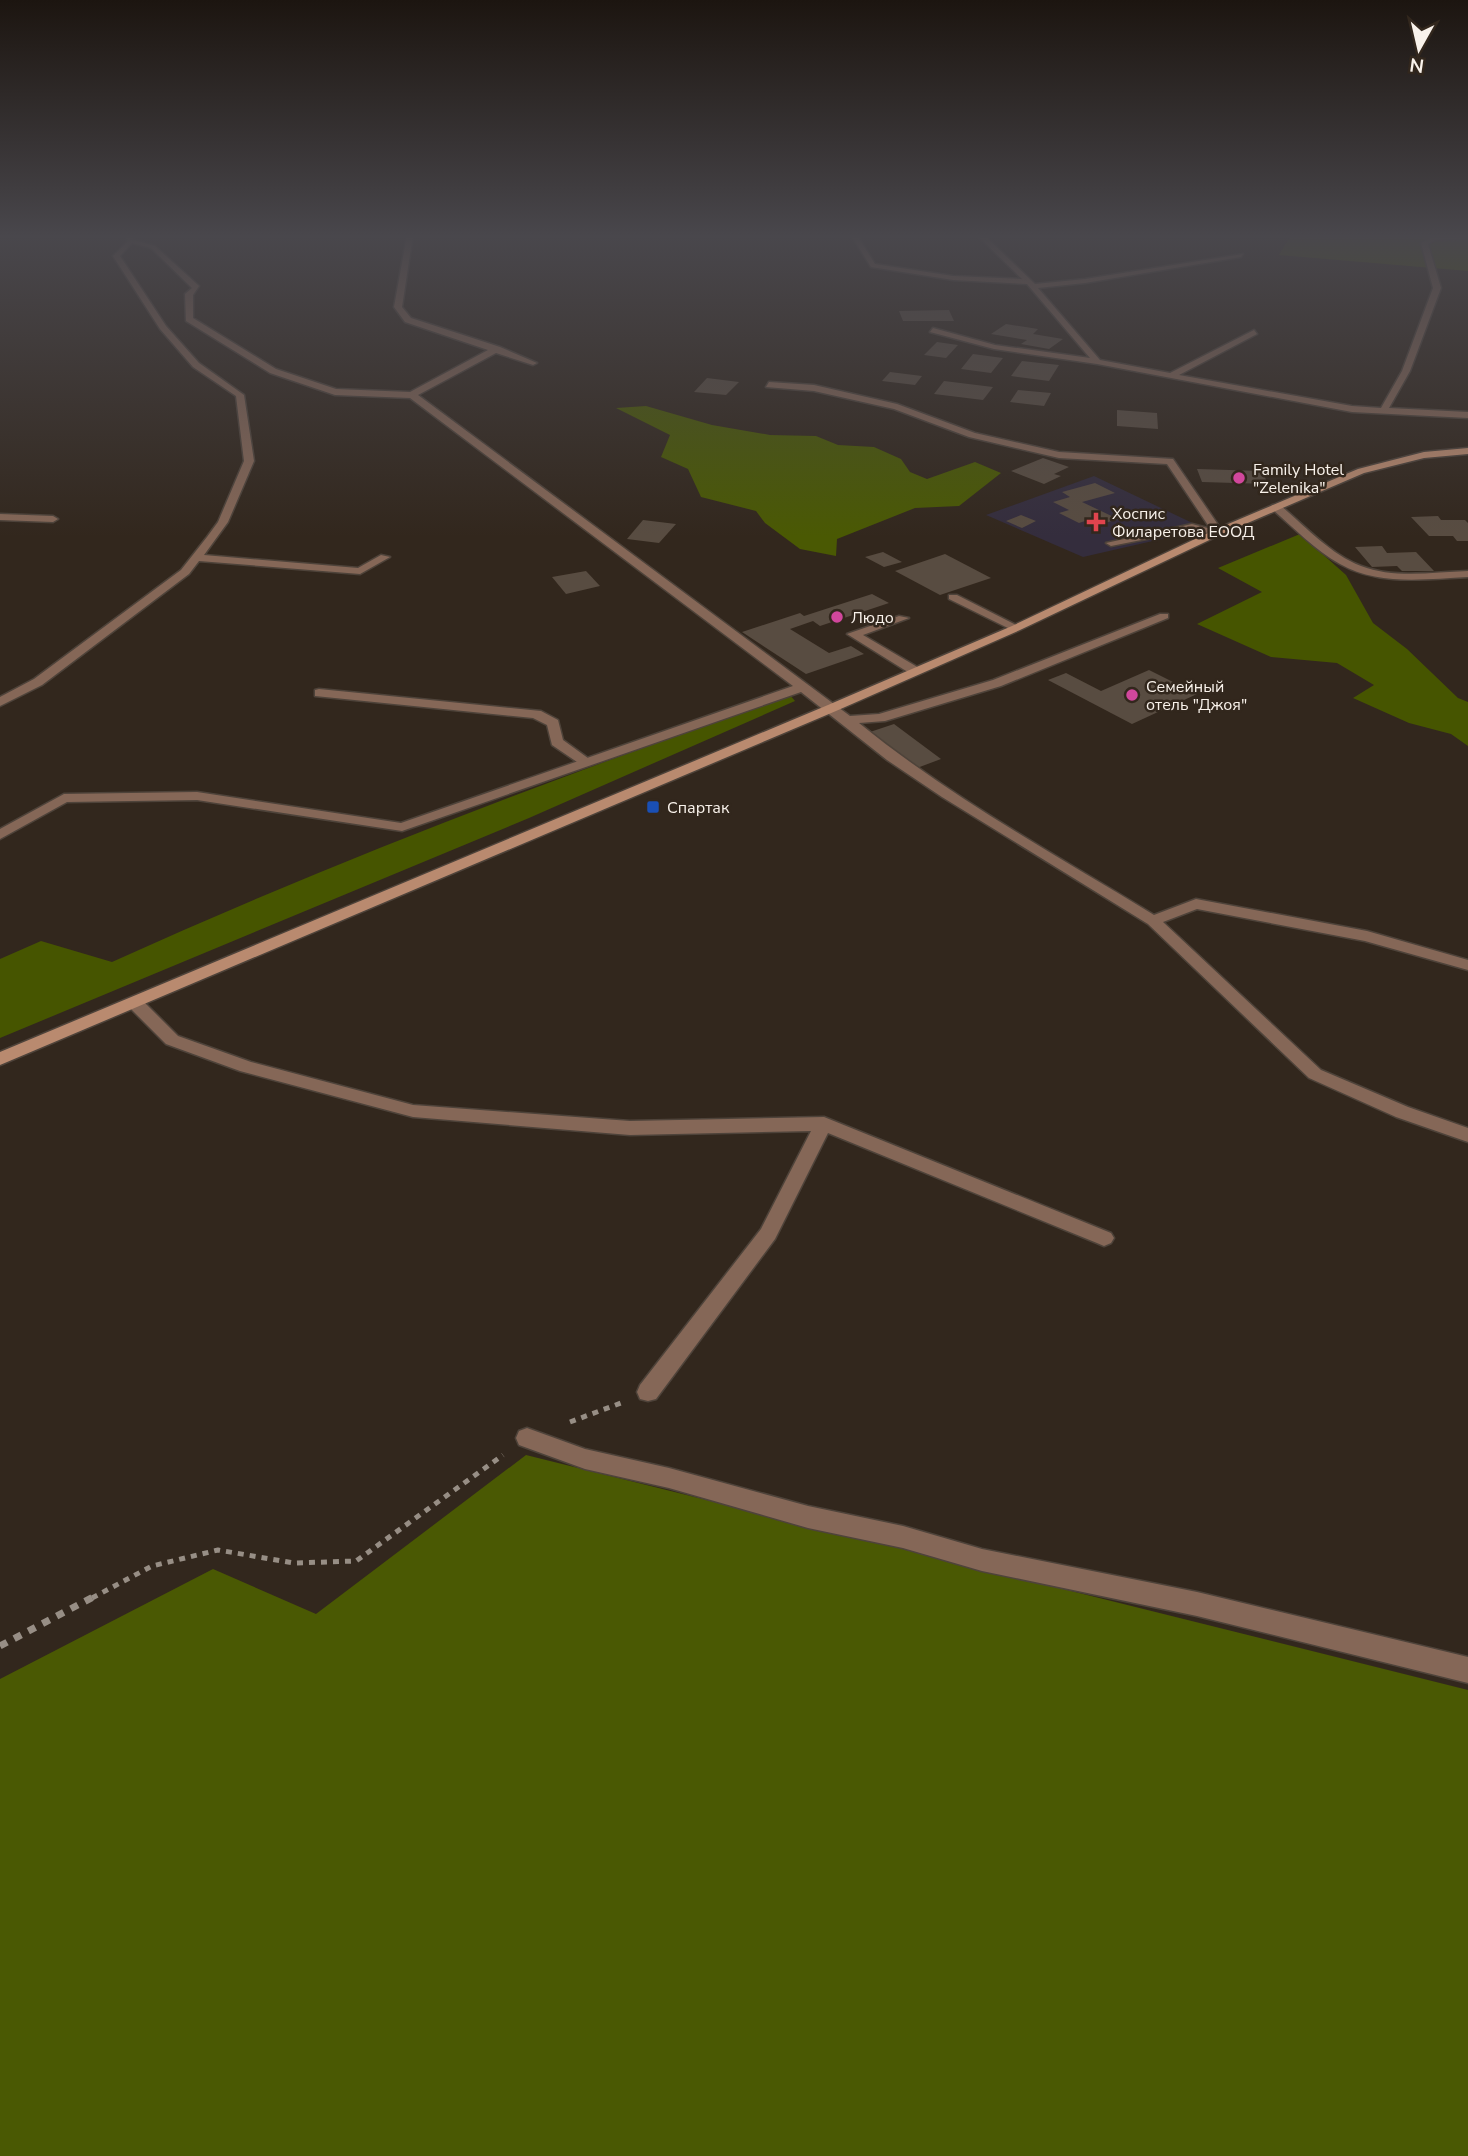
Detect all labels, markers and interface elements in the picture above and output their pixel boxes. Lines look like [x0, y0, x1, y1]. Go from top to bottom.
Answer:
north arrow [1384, 14, 1454, 84]
text: N [1408, 51, 1426, 79]
place label: Family Hotel "Zelenika" [1253, 459, 1344, 499]
marker: Family Hotel "Zelenika" [1231, 470, 1247, 486]
place label: Хоспис Филаретова ЕООД [1112, 503, 1255, 543]
marker: Хоспис Филаретова ЕООД [1086, 512, 1106, 532]
place label: Людо [851, 607, 894, 629]
marker: Людо [829, 609, 845, 625]
place label: Семейный отель "Джоя" [1146, 676, 1247, 716]
marker: Семейный отель "Джоя" [1124, 687, 1140, 703]
place label: Спартак [667, 797, 730, 819]
marker: Спартак [645, 799, 661, 815]

